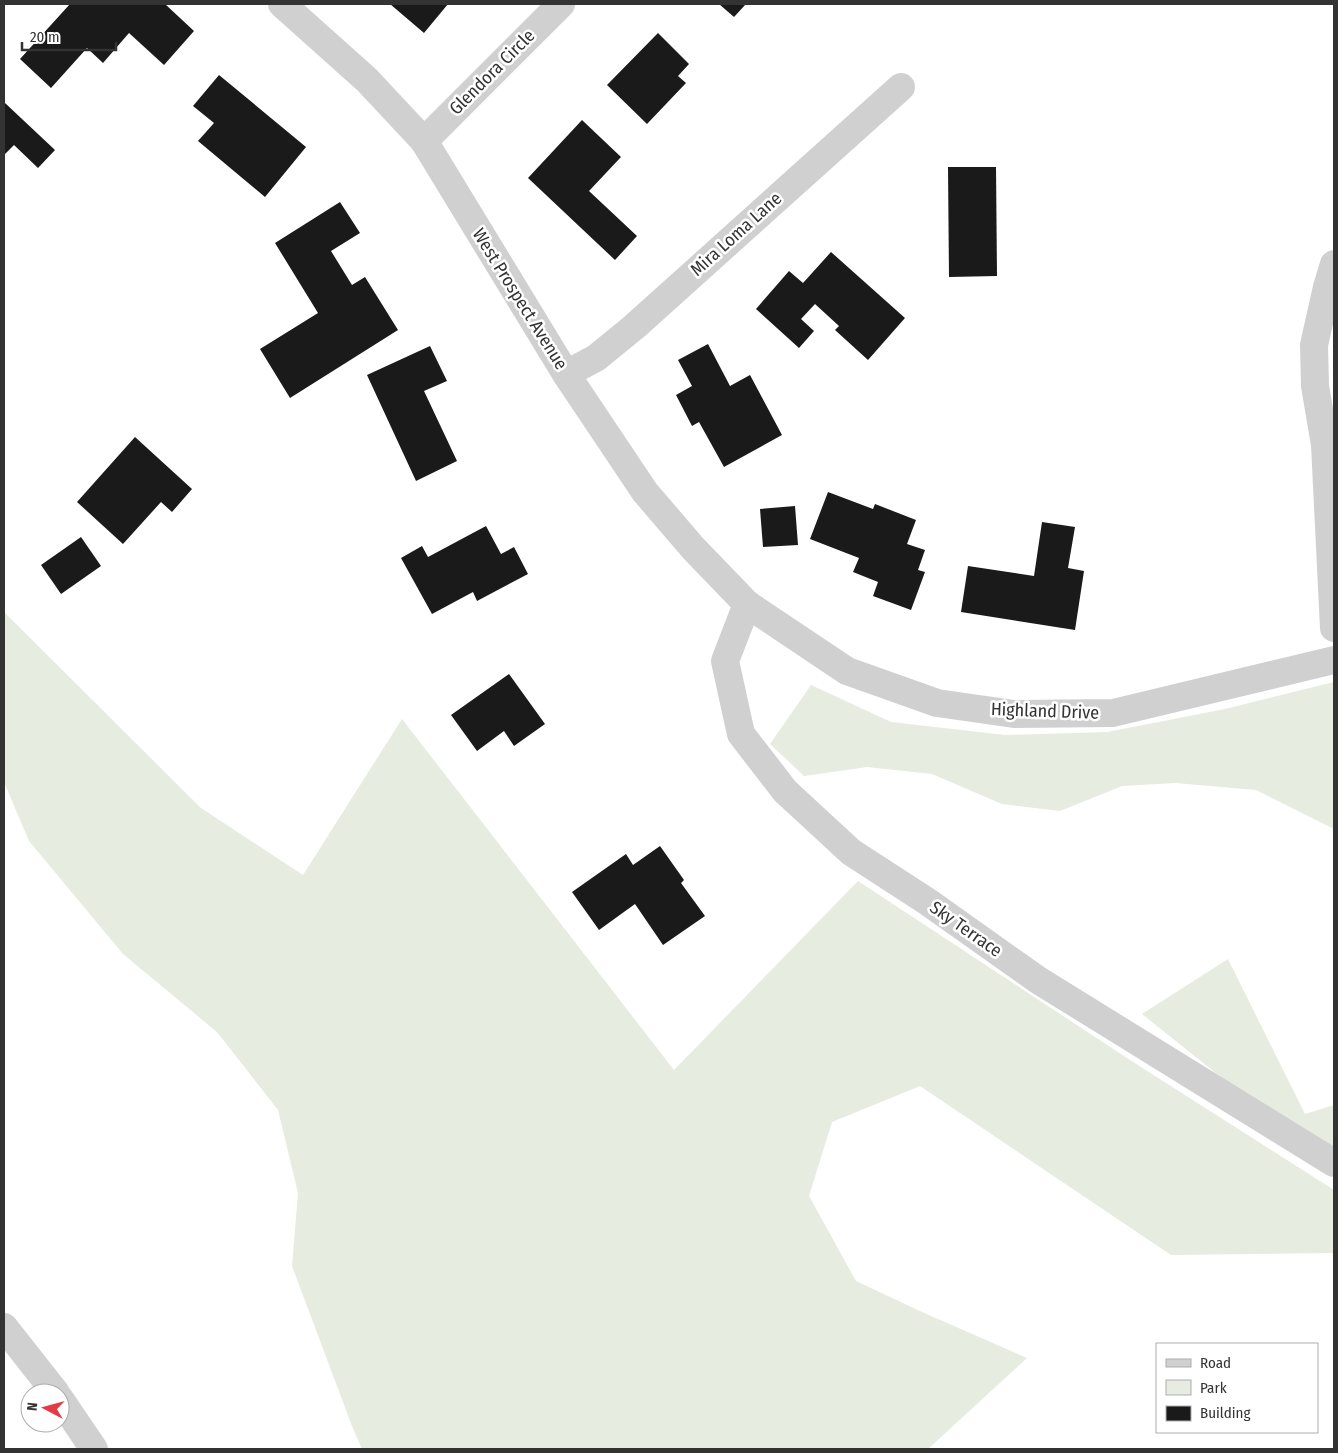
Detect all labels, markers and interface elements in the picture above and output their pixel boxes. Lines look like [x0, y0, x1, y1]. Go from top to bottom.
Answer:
scale bar [22, 20, 116, 52]
street label: Glendora Circle [445, 25, 539, 119]
text: 20 m [30, 28, 60, 46]
street label: Mira Loma Lane [686, 187, 786, 281]
street label: West Prospect Avenue [468, 224, 572, 374]
street label: Highland Drive [990, 698, 1100, 724]
street label: Sky Terrace [926, 896, 1006, 962]
legend [1156, 1343, 1318, 1433]
text: Road [1200, 1354, 1231, 1372]
text: Park [1200, 1379, 1227, 1397]
north arrow [20, 1383, 70, 1433]
text: N [24, 1402, 41, 1412]
text: Building [1200, 1404, 1251, 1422]

